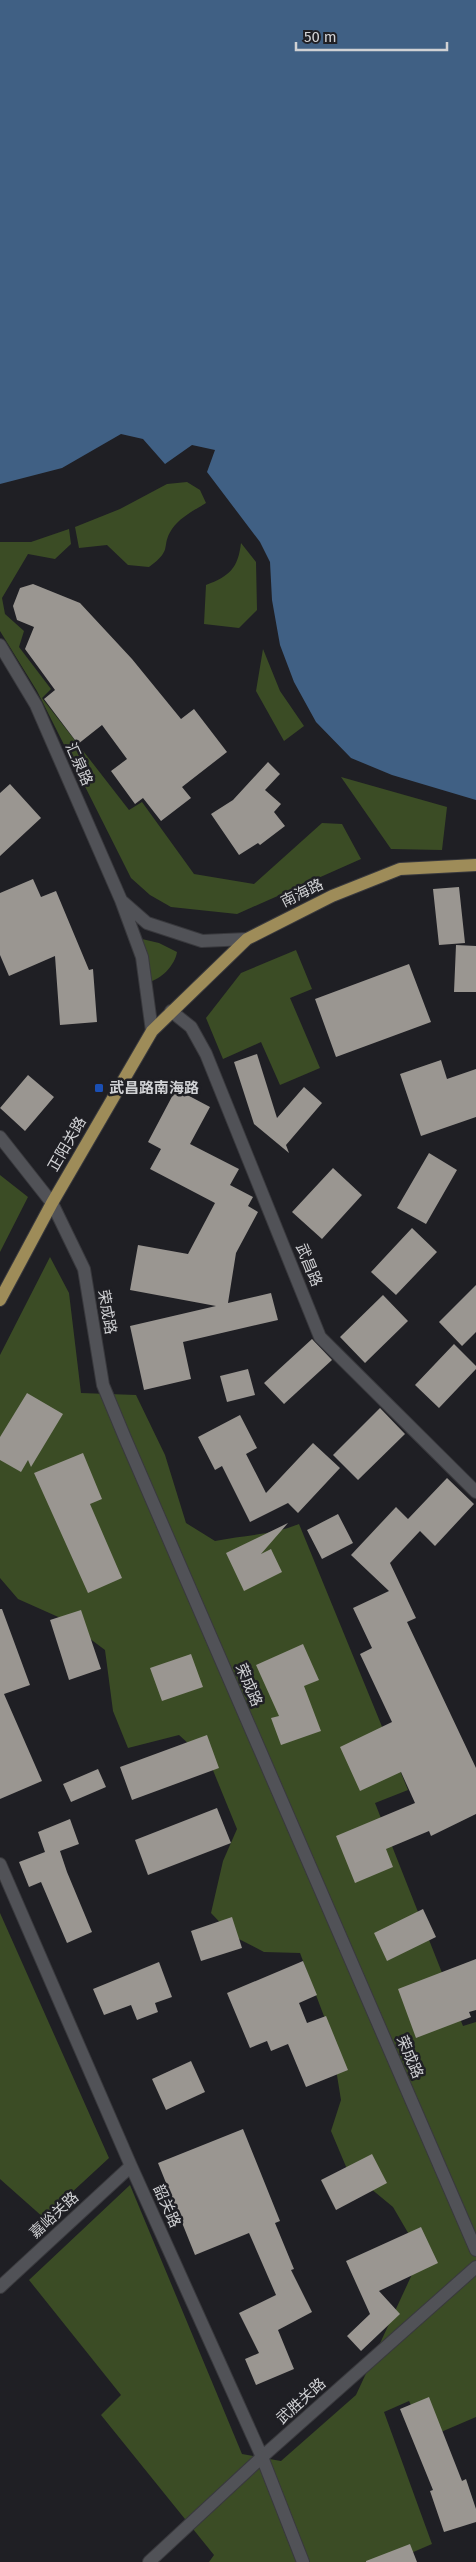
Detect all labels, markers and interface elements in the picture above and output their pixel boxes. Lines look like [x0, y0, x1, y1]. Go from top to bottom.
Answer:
scale bar [296, 20, 447, 52]
text: 50 m [304, 28, 337, 46]
street label: 汇泉路 [62, 740, 96, 788]
street label: 南海路 [278, 875, 326, 911]
place label: 武昌路南海路 [109, 1079, 199, 1097]
marker: 武昌路南海路 [93, 1082, 105, 1094]
street label: 正阳关路 [44, 1114, 90, 1174]
street label: 武昌路 [292, 1241, 326, 1289]
street label: 荣成路 [94, 1288, 120, 1336]
street label: 荣成路 [232, 1661, 266, 1709]
street label: 荣成路 [393, 2033, 427, 2081]
street label: 韶关路 [150, 2182, 184, 2230]
street label: 嘉峪关路 [26, 2188, 82, 2242]
street label: 武胜关路 [273, 2374, 329, 2428]

